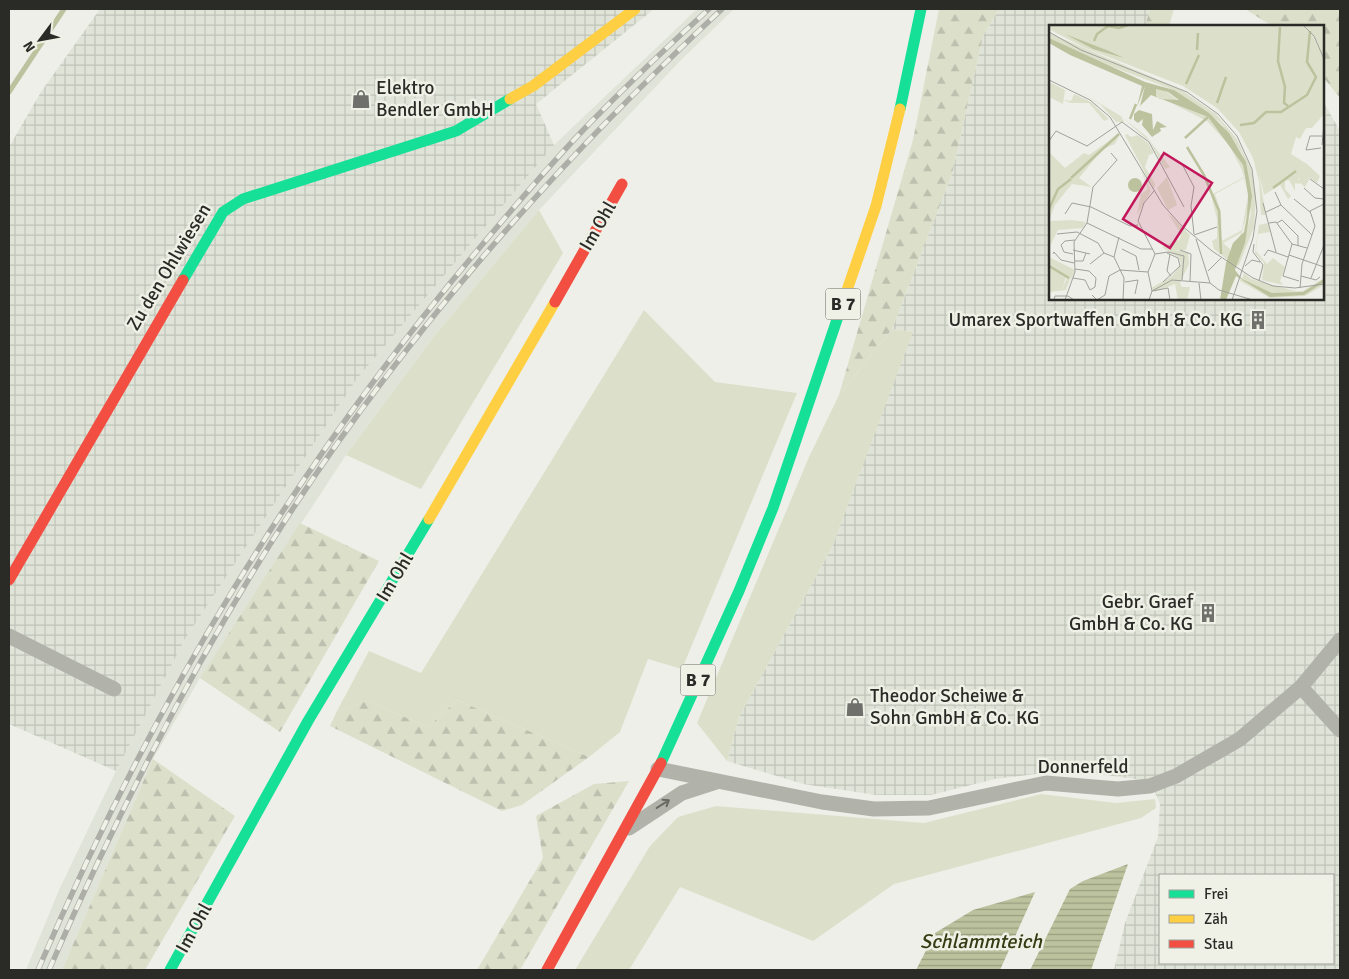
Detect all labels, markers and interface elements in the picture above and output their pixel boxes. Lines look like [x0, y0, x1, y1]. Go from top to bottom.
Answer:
north arrow [15, 15, 65, 65]
inset map [1049, 25, 1324, 300]
text: N [20, 38, 39, 55]
place label: Elektro Bendler GmbH [376, 76, 494, 122]
shop icon: Elektro Bendler GmbH [350, 88, 372, 110]
street label: Im Ohl [574, 197, 622, 255]
street label: Zu den Ohlwiesen [122, 199, 216, 335]
road number: B 7 [826, 288, 860, 320]
place label: Umarex Sportwaffen GmbH & Co. KG [949, 308, 1243, 332]
building icon: Umarex Sportwaffen GmbH & Co. KG [1247, 309, 1269, 331]
street label: Im Ohl [371, 548, 419, 606]
place label: Gebr. Graef GmbH & Co. KG [1069, 590, 1195, 636]
building icon: Gebr. Graef GmbH & Co. KG [1197, 602, 1219, 624]
road number: B 7 [680, 664, 716, 696]
place label: Theodor Scheiwe & Sohn GmbH & Co. KG [870, 684, 1039, 730]
shop icon: Theodor Scheiwe & Sohn GmbH & Co. KG [844, 696, 866, 718]
street label: Donnerfeld [1037, 755, 1129, 779]
one-way arrow [656, 798, 670, 808]
legend [1159, 874, 1334, 964]
text: Frei [1204, 885, 1228, 903]
street label: Im Ohl [171, 899, 217, 957]
text: Zäh [1204, 910, 1228, 928]
water label: Schlammteich [920, 929, 1043, 954]
text: Stau [1204, 935, 1233, 953]

